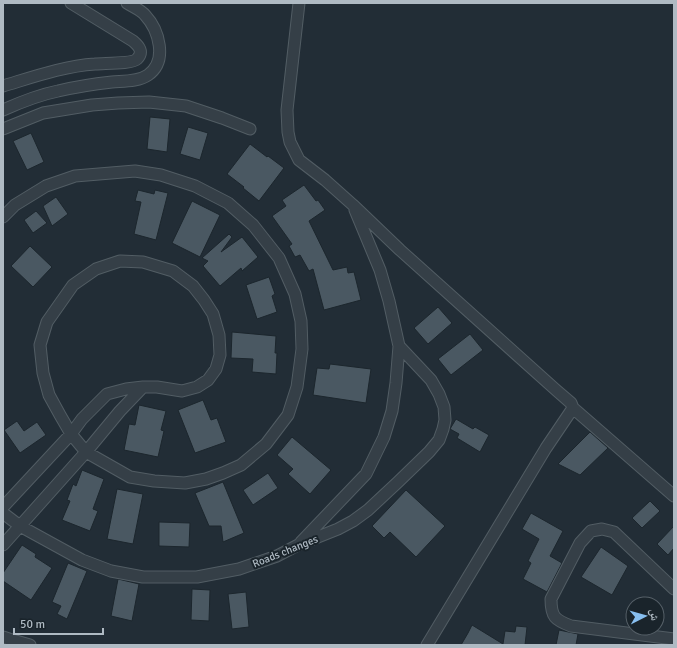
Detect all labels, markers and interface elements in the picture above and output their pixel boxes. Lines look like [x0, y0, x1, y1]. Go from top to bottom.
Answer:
street label: Roads changes [250, 532, 320, 571]
north arrow [625, 596, 665, 636]
text: ش [646, 609, 662, 622]
scale bar [14, 610, 103, 636]
text: 50 m [20, 617, 45, 632]

